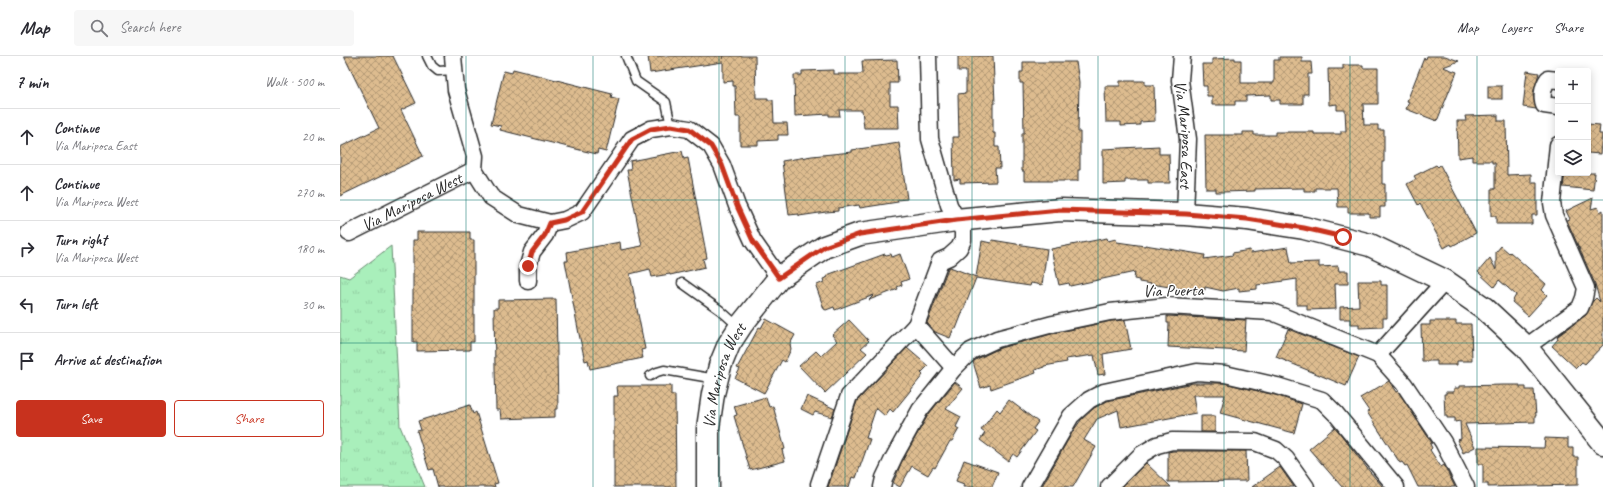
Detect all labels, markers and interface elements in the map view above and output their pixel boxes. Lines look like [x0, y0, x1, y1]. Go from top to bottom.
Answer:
search box [74, 10, 354, 46]
text: Map [20, 16, 50, 40]
icon: search [88, 17, 110, 39]
text: Search here [120, 18, 181, 37]
text: Map [1457, 19, 1479, 36]
text: Layers [1501, 19, 1532, 36]
text: Share [1554, 19, 1583, 36]
map controls [1555, 68, 1591, 176]
button: + [1555, 68, 1591, 104]
text: 7 min [16, 72, 49, 93]
text: Walk · 500 m [265, 74, 324, 90]
street label: Via Mariposa East [1169, 79, 1198, 191]
button: − [1555, 104, 1591, 140]
text: Continue [54, 119, 99, 138]
icon: ahead [16, 126, 38, 148]
text: 20 m [302, 129, 324, 145]
text: Via Mariposa East [54, 138, 137, 154]
button: layers [1555, 140, 1591, 176]
street label: Via Mariposa West [358, 167, 468, 236]
text: Continue [54, 175, 99, 194]
icon: ahead [16, 182, 38, 204]
text: 270 m [296, 185, 324, 201]
text: Via Mariposa West [54, 194, 138, 210]
route start [1334, 228, 1352, 246]
text: Turn right [54, 231, 107, 250]
icon: right [16, 238, 38, 260]
text: 180 m [296, 241, 324, 257]
text: Via Mariposa West [54, 250, 138, 266]
route end [519, 257, 537, 275]
street label: Via Puerta [1143, 279, 1205, 302]
icon: left [16, 294, 38, 316]
text: Turn left [54, 295, 97, 314]
text: 30 m [302, 297, 324, 313]
street label: Via Mariposa West [698, 317, 752, 430]
icon: arrive [16, 350, 38, 372]
text: Arrive at destination [54, 351, 161, 370]
button: Save [16, 400, 166, 437]
button: Share [174, 400, 324, 437]

